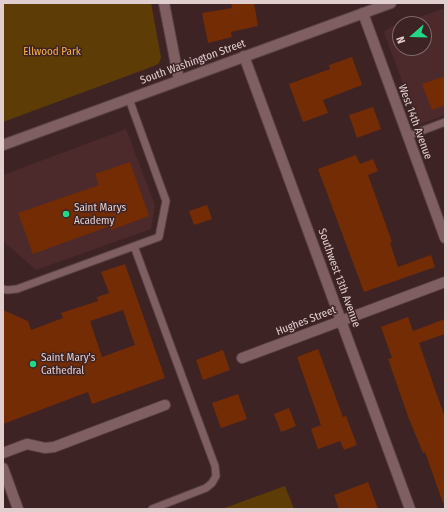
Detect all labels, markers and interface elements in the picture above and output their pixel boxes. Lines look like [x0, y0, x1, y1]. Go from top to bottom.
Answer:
north arrow [392, 16, 432, 56]
text: N [394, 35, 408, 45]
street label: South Washington Street [139, 37, 247, 87]
park label: Ellwood Park [23, 45, 81, 59]
street label: West 14th Avenue [395, 83, 435, 161]
place label: Saint Marys Academy [74, 201, 126, 227]
marker: Saint Marys Academy [61, 209, 71, 219]
street label: Southwest 13th Avenue [315, 227, 363, 329]
street label: Hughes Street [274, 304, 338, 338]
place label: Saint Mary's Cathedral [41, 351, 95, 377]
marker: Saint Mary's Cathedral [28, 359, 38, 369]

